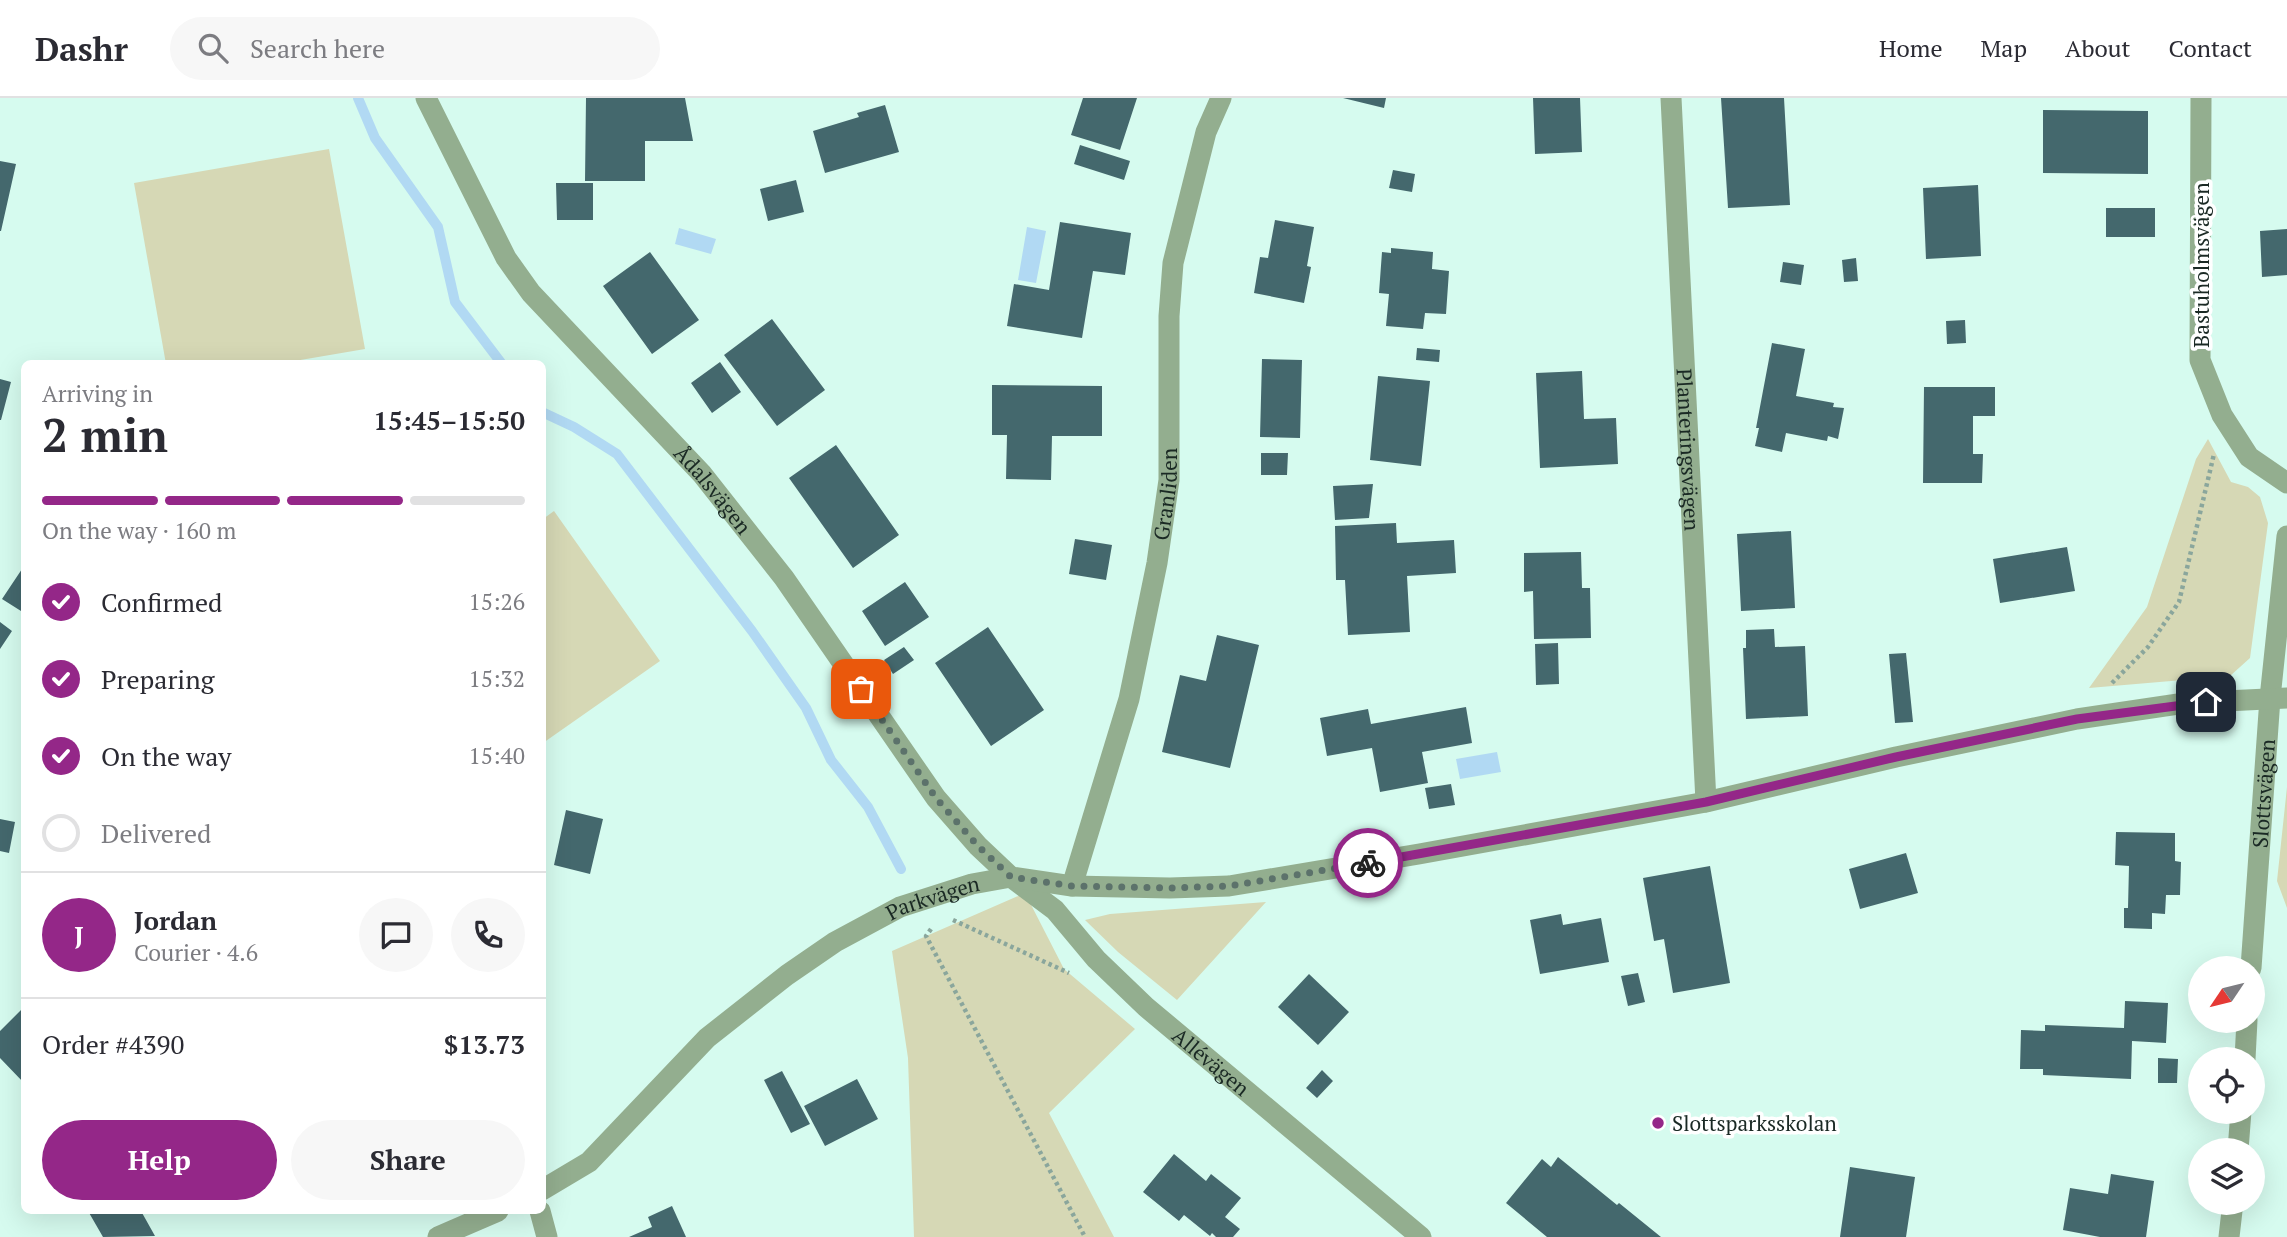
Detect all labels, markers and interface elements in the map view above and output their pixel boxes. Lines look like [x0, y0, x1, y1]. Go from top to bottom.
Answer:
search box [170, 17, 660, 80]
text: Dashr [35, 27, 128, 70]
icon: search [194, 29, 232, 67]
text: Search here [250, 31, 385, 65]
text: Home [1879, 32, 1943, 64]
text: Map [1981, 32, 2027, 64]
text: About [2065, 32, 2131, 64]
text: Contact [2169, 32, 2252, 64]
street label: Bastuholmsvägen [2187, 182, 2215, 348]
street label: Planteringsvägen [1670, 368, 1707, 532]
text: Arriving in [42, 378, 153, 409]
text: 15:45–15:50 [373, 403, 525, 437]
text: 2 min [42, 404, 168, 465]
street label: Ådalsvägen [668, 439, 758, 540]
street label: Granliden [1146, 447, 1183, 542]
text: On the way · 160 m [42, 515, 236, 546]
icon: check [42, 583, 80, 621]
text: Confirmed [101, 585, 222, 619]
text: 15:26 [468, 586, 525, 617]
pin [831, 659, 891, 719]
icon: check [42, 660, 80, 698]
text: Preparing [101, 662, 214, 696]
text: 15:32 [468, 663, 525, 694]
icon: bag [842, 670, 880, 708]
pin [2176, 672, 2236, 732]
icon: home [2187, 683, 2225, 721]
icon: check [42, 737, 80, 775]
street label: Slottsvägen [2245, 738, 2281, 849]
text: On the way [101, 739, 232, 773]
text: 15:40 [468, 740, 525, 771]
text: Delivered [101, 816, 211, 850]
courier [1333, 828, 1403, 898]
icon: bike [1349, 844, 1387, 882]
street label: Parkvägen [881, 869, 982, 926]
button: chat [359, 898, 433, 972]
button: phone [451, 898, 525, 972]
text: Jordan [134, 903, 217, 937]
text: J [74, 918, 84, 952]
text: Courier · 4.6 [134, 937, 258, 968]
north arrow [2188, 956, 2264, 1032]
map controls [2188, 956, 2265, 1215]
street label: Allévägen [1167, 1021, 1256, 1102]
text: Order #4390 [42, 1027, 184, 1061]
text: $13.73 [444, 1027, 525, 1061]
button: locate [2188, 1047, 2265, 1124]
place label: Slottsparksskolan [1672, 1109, 1837, 1137]
marker: Slottsparksskolan [1650, 1115, 1666, 1131]
button: Help [42, 1120, 277, 1200]
button: Share [291, 1120, 525, 1200]
button: layers [2188, 1138, 2265, 1215]

